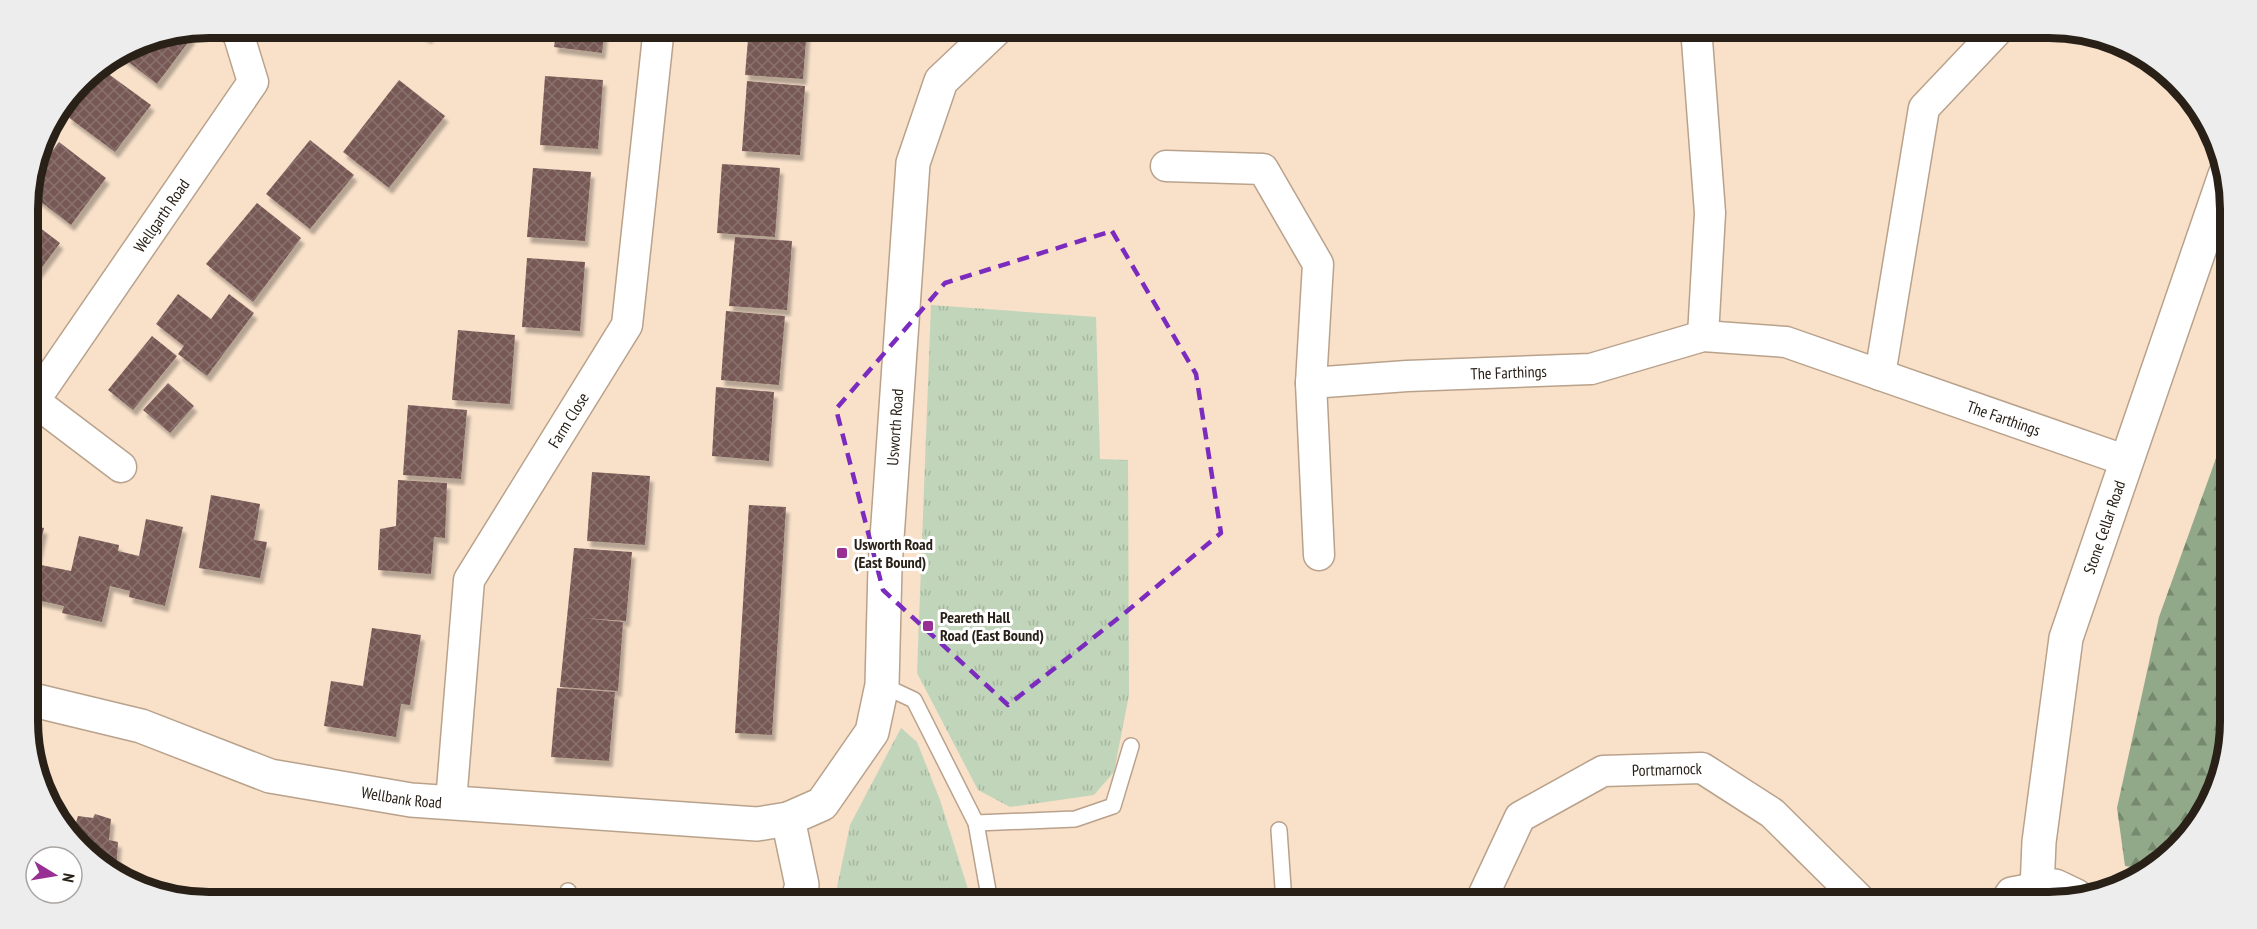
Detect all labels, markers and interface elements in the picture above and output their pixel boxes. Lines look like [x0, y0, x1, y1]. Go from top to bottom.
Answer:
street label: Wellgarth Road [129, 175, 194, 256]
street label: The Farthings [1470, 361, 1547, 384]
street label: Usworth Road [882, 388, 907, 466]
street label: Farm Close [544, 389, 593, 451]
street label: The Farthings [1964, 396, 2043, 440]
street label: Stone Cellar Road [2079, 478, 2129, 577]
place label: Usworth Road (East Bound) [854, 534, 933, 572]
marker: Usworth Road (East Bound) [835, 546, 849, 560]
place label: Peareth Hall Road (East Bound) [940, 607, 1044, 645]
marker: Peareth Hall Road (East Bound) [921, 619, 935, 633]
street label: Portmarnock [1632, 758, 1703, 780]
street label: Wellbank Road [360, 782, 443, 812]
north arrow [24, 845, 84, 905]
text: N [58, 872, 79, 884]

